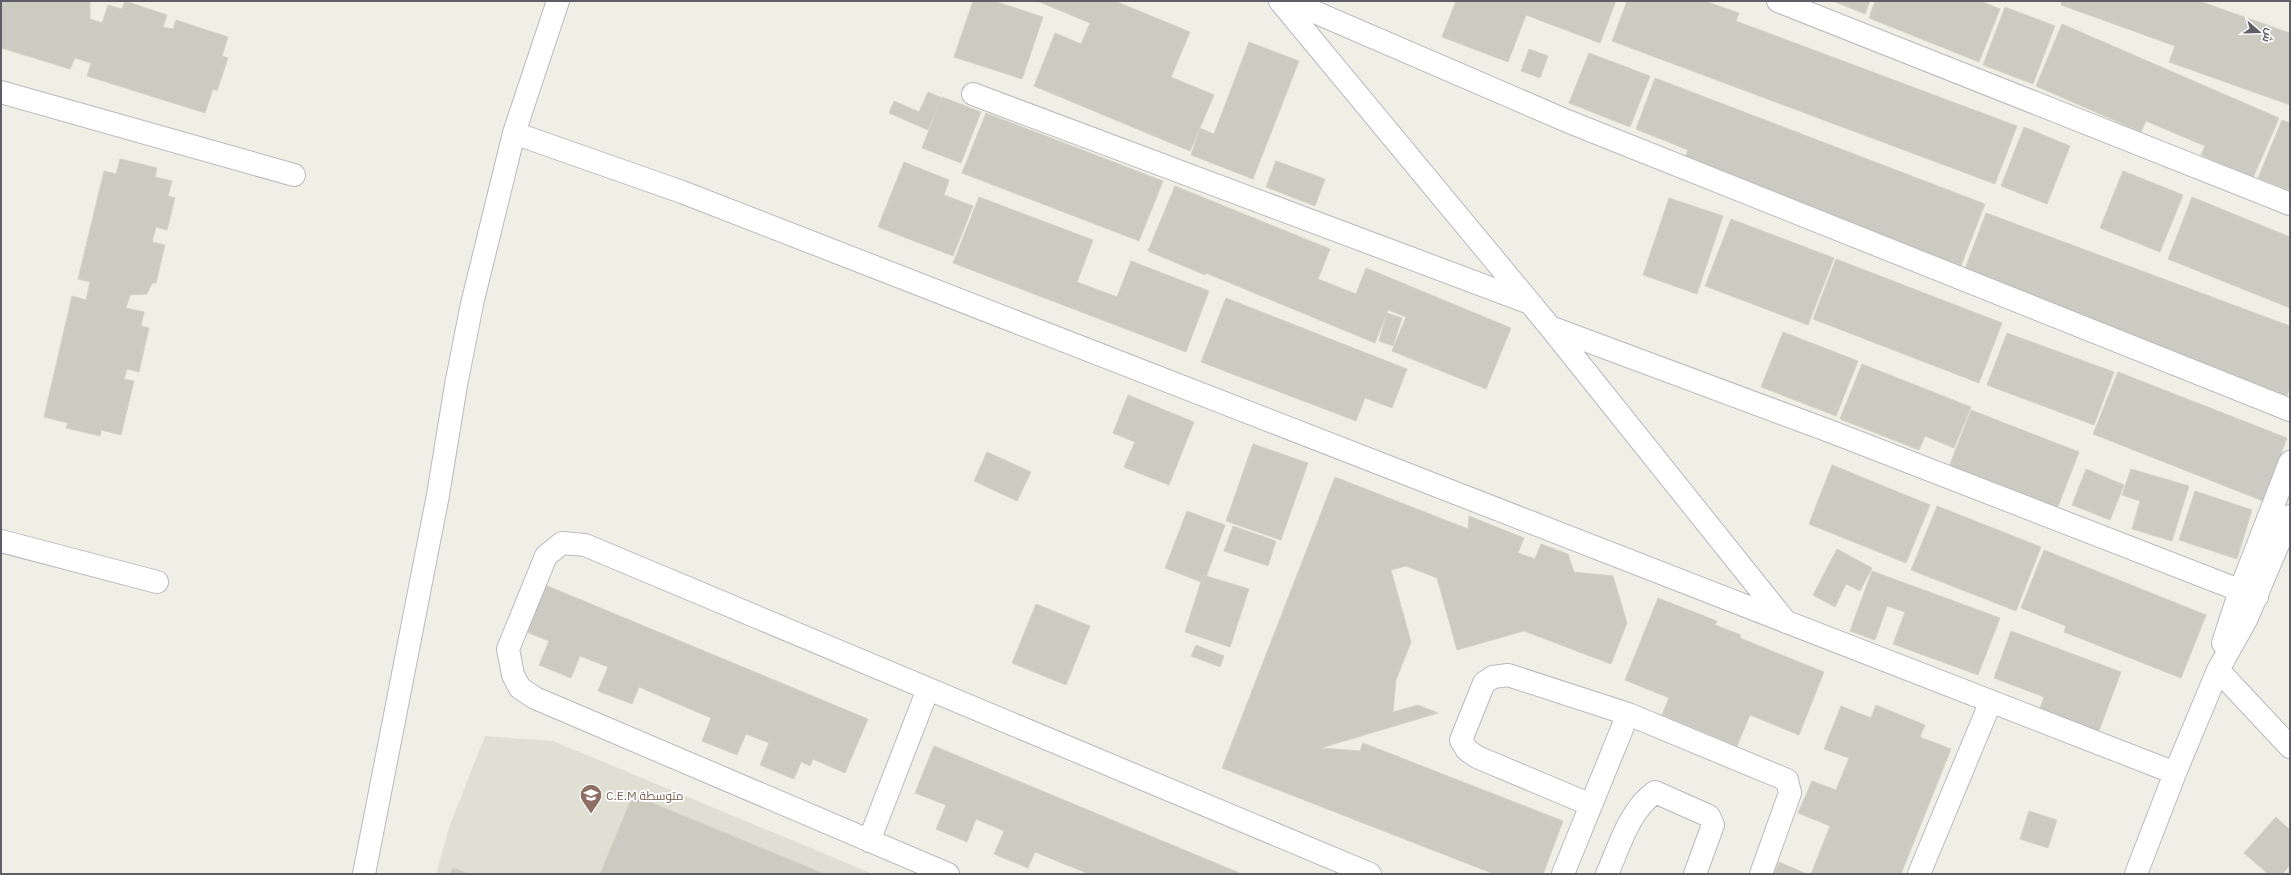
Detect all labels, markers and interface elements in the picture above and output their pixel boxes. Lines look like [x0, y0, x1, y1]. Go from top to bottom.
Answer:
north arrow [2239, 12, 2279, 52]
text: ش [2259, 26, 2277, 44]
school or university icon: C.E.M متوسطة [578, 782, 604, 815]
place label: C.E.M متوسطة [606, 788, 684, 803]

